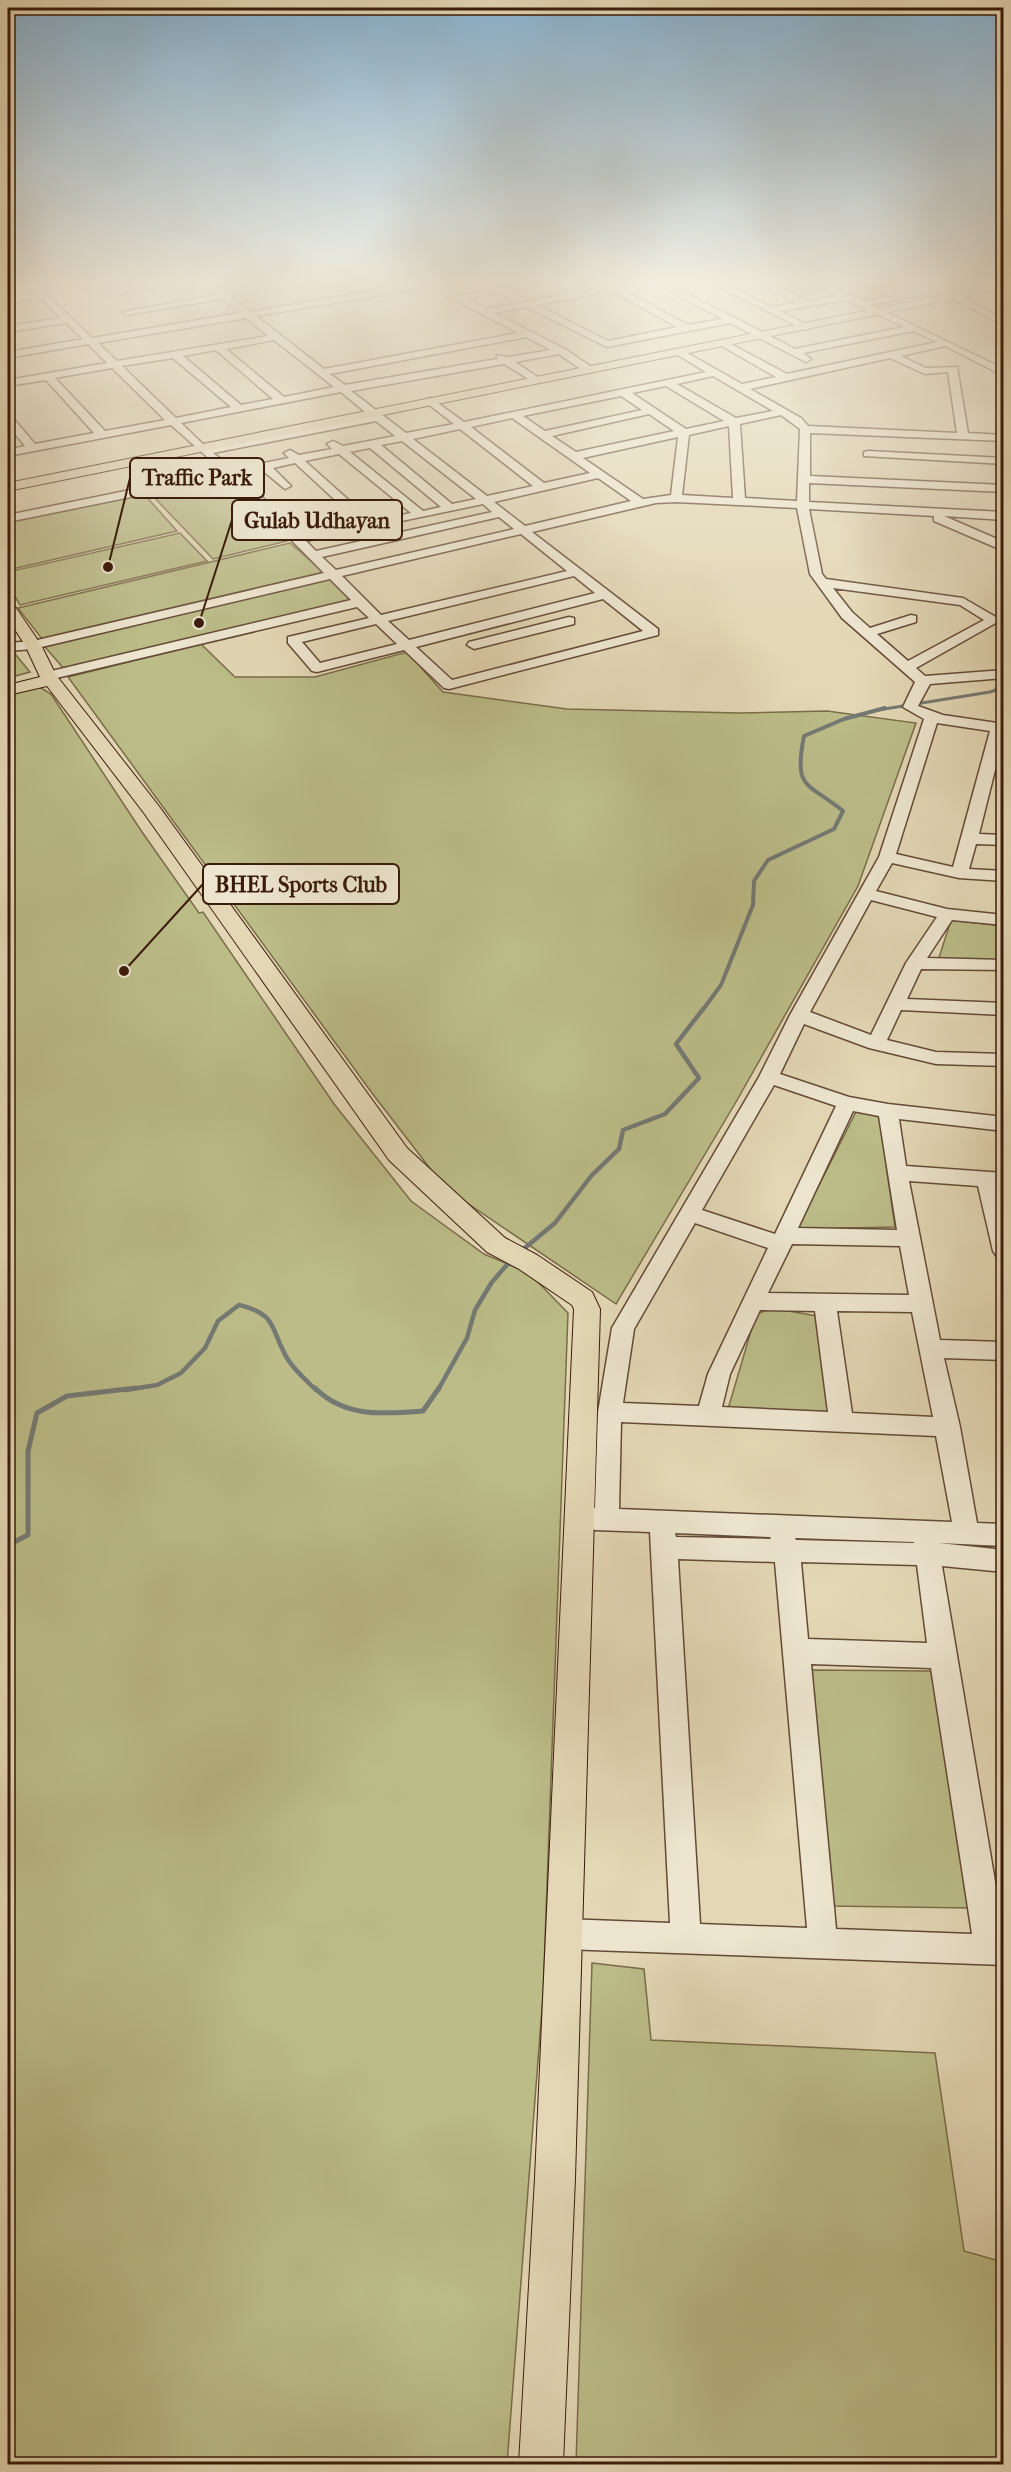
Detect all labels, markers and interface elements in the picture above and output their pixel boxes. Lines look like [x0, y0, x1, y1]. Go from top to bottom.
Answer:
callout: Traffic Park [130, 458, 264, 498]
text: Traffic Park [141, 465, 253, 491]
callout: Gulab Udhayan [232, 500, 402, 540]
text: Gulab Udhayan [244, 508, 390, 534]
callout: BHEL Sports Club [203, 864, 399, 904]
text: BHEL Sports Club [215, 872, 387, 898]

